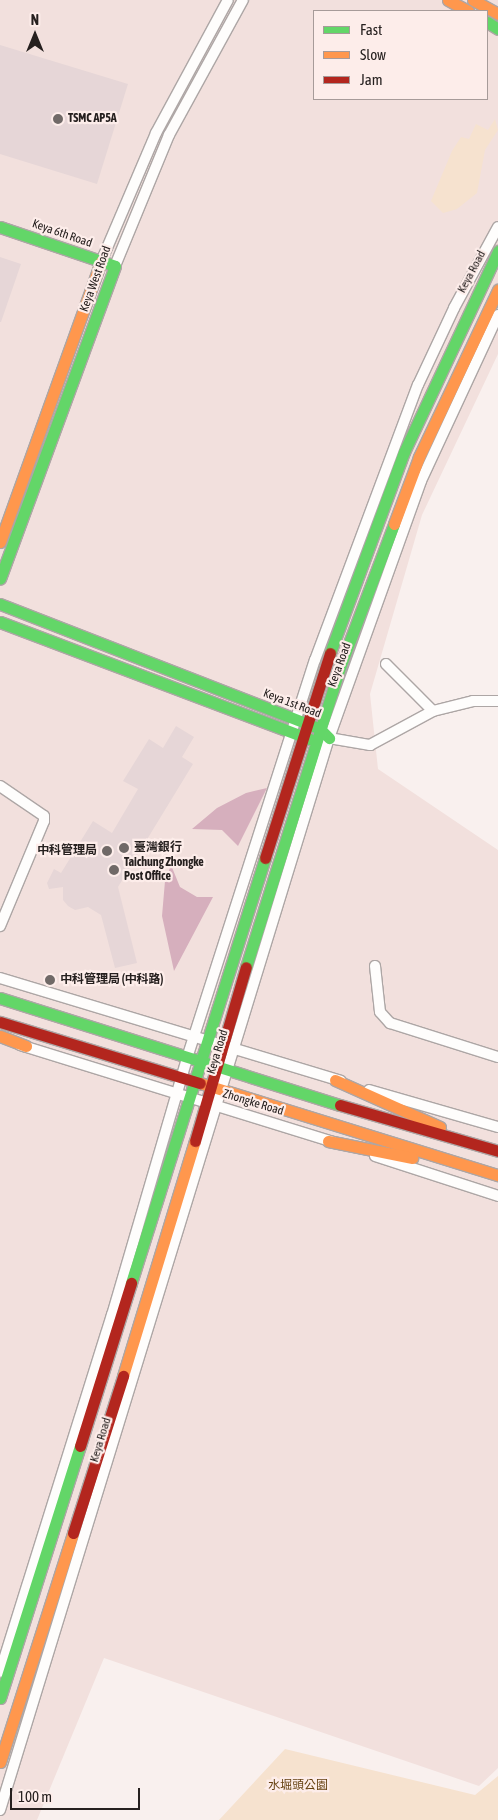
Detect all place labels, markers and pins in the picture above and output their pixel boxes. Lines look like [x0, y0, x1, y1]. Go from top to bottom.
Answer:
place label: TSMC AP5A [68, 112, 117, 126]
marker: TSMC AP5A [52, 113, 64, 125]
place label: 臺灣銀行 [134, 841, 182, 855]
marker: 臺灣銀行 [118, 842, 130, 854]
place label: 中科管理局 [37, 844, 97, 858]
marker: 中科管理局 [101, 845, 113, 857]
place label: Taichung Zhongke Post Office [124, 856, 204, 884]
marker: Taichung Zhongke Post Office [108, 864, 120, 876]
place label: 中科管理局 (中科路) [60, 973, 163, 987]
marker: 中科管理局 (中科路) [44, 974, 56, 986]

